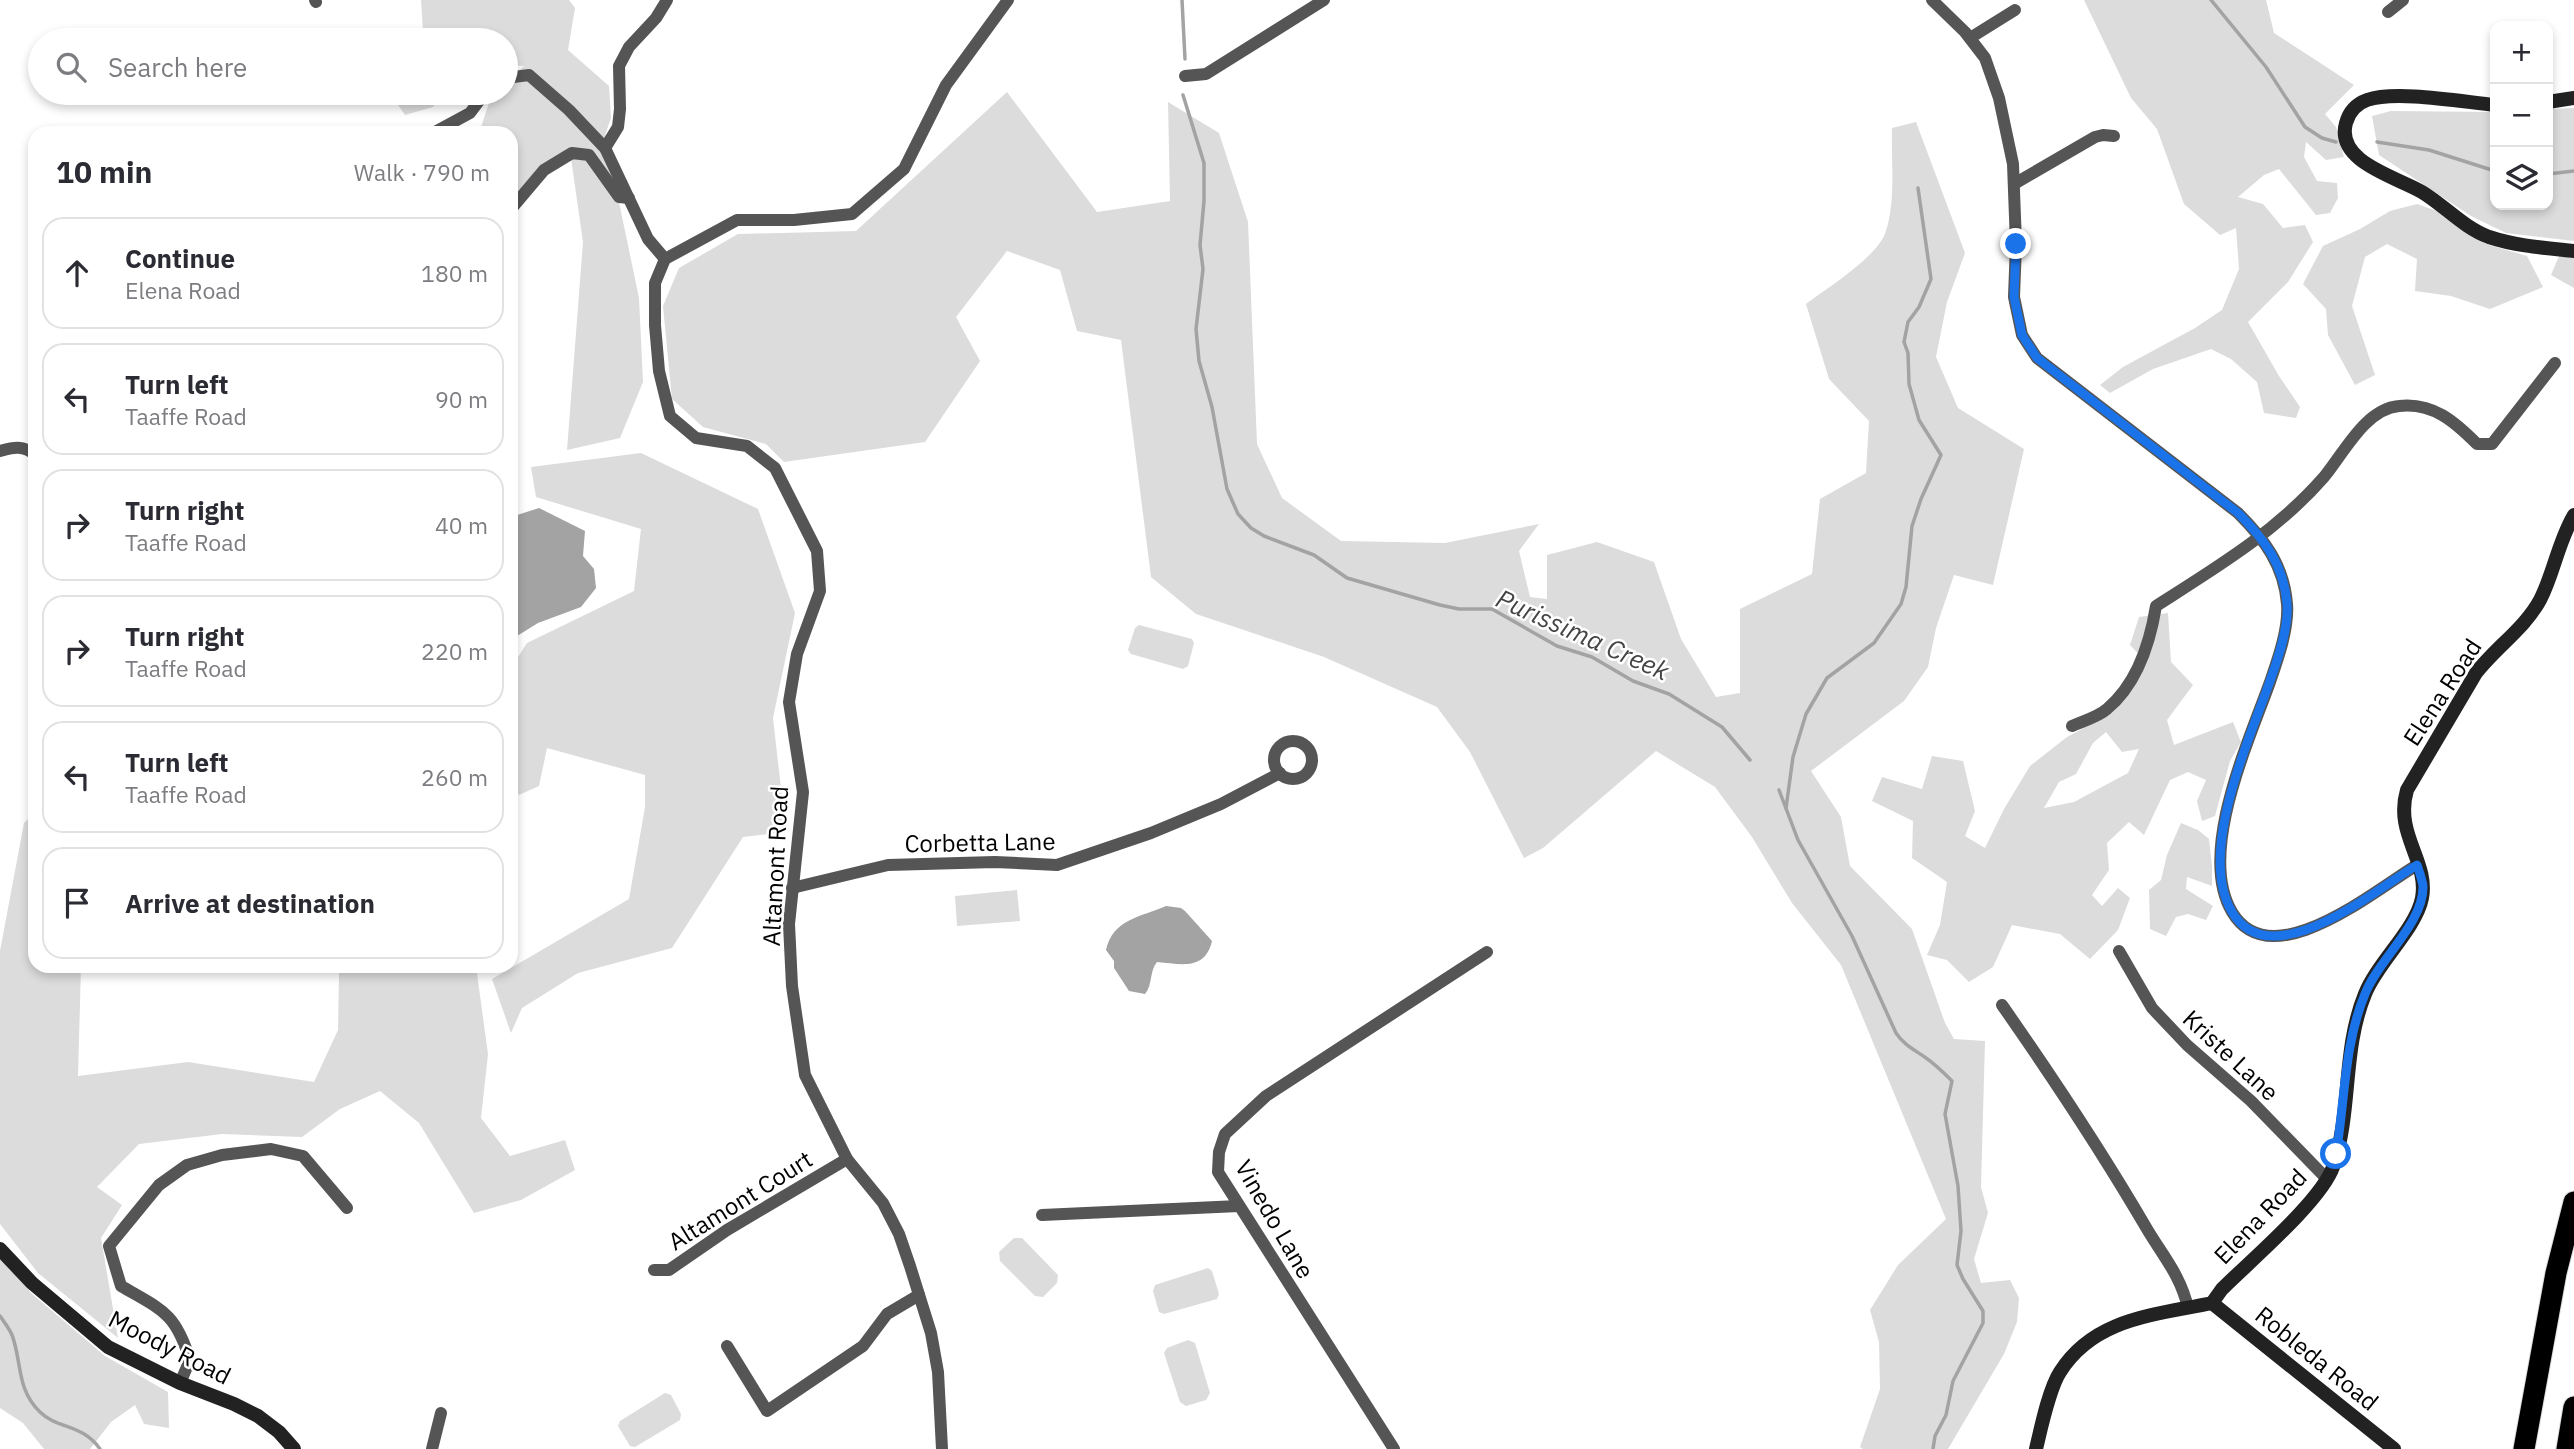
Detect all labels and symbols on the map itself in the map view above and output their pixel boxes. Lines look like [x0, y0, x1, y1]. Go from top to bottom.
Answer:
route end [2000, 228, 2031, 259]
water label: Purissima Creek [1491, 581, 1675, 688]
street label: Elena Road [2396, 633, 2488, 751]
street label: Altamont Road [755, 785, 795, 947]
street label: Corbetta Lane [904, 825, 1056, 859]
street label: Kriste Lane [2176, 1002, 2286, 1108]
route start [2320, 1138, 2351, 1169]
street label: Altamont Court [662, 1143, 818, 1257]
street label: Vinedo Lane [1228, 1154, 1322, 1284]
street label: Elena Road [2206, 1161, 2314, 1271]
street label: Robleda Road [2249, 1298, 2385, 1418]
street label: Moody Road [103, 1303, 237, 1391]

